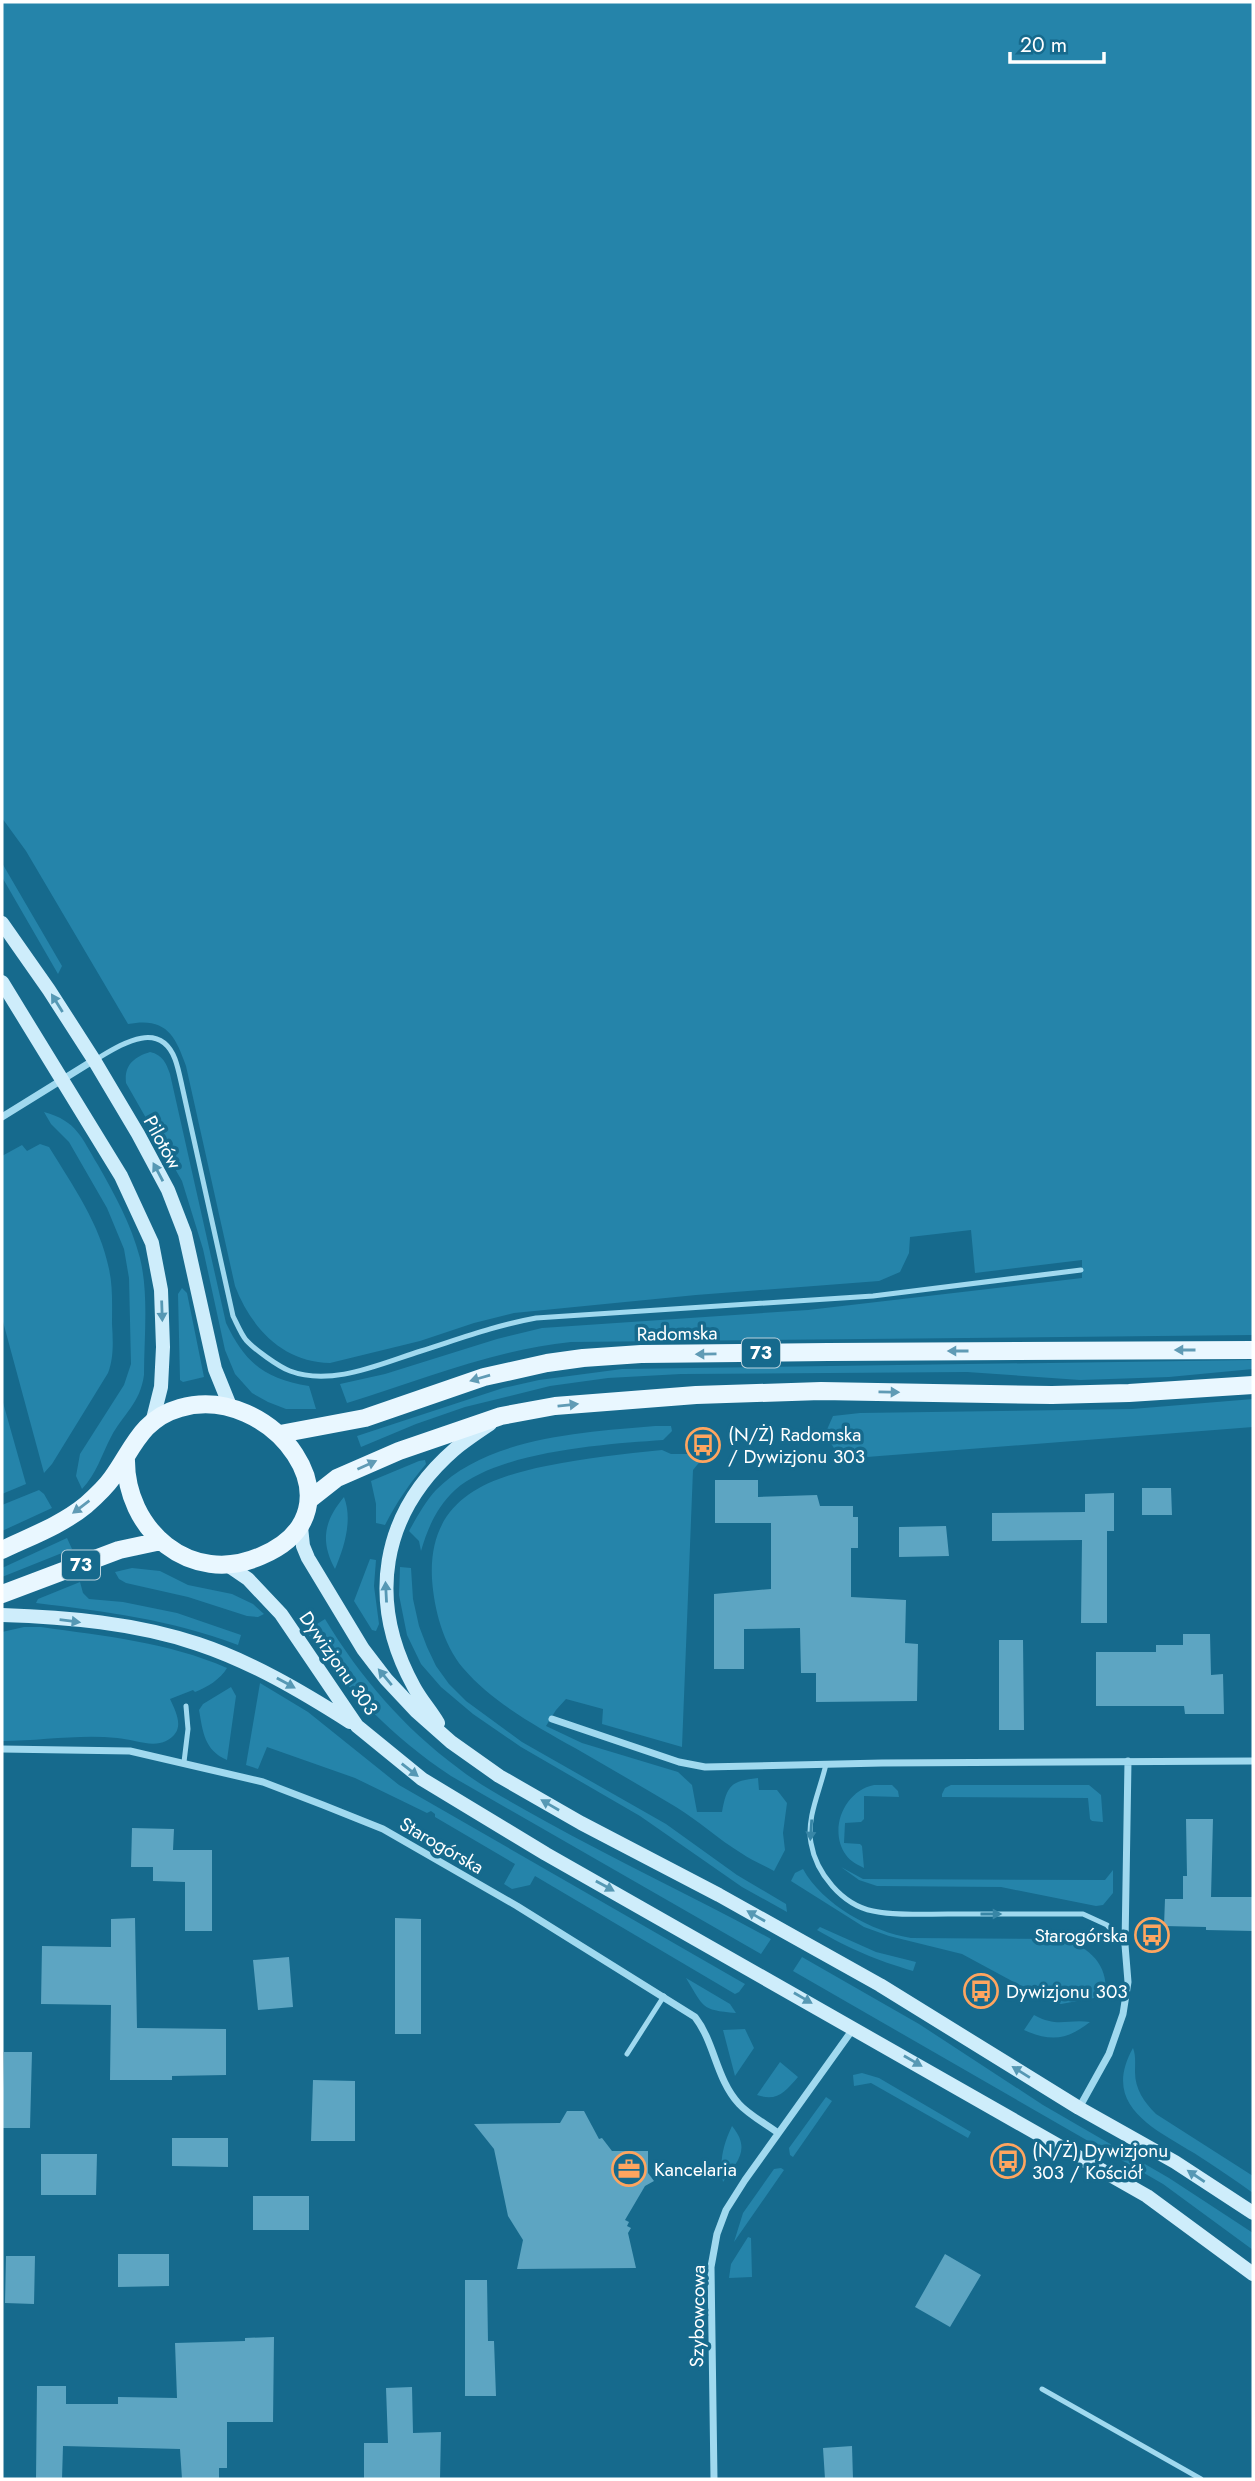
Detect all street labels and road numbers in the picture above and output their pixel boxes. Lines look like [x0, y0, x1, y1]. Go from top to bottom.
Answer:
street label: Pilotów [137, 1110, 188, 1174]
street label: Radomska [636, 1319, 718, 1348]
road number: 73 [742, 1338, 780, 1368]
road number: 73 [62, 1550, 100, 1580]
street label: Dywizjonu 303 [293, 1606, 385, 1721]
street label: Starogórska [394, 1810, 489, 1881]
street label: Szybowcowa [683, 2264, 712, 2368]

